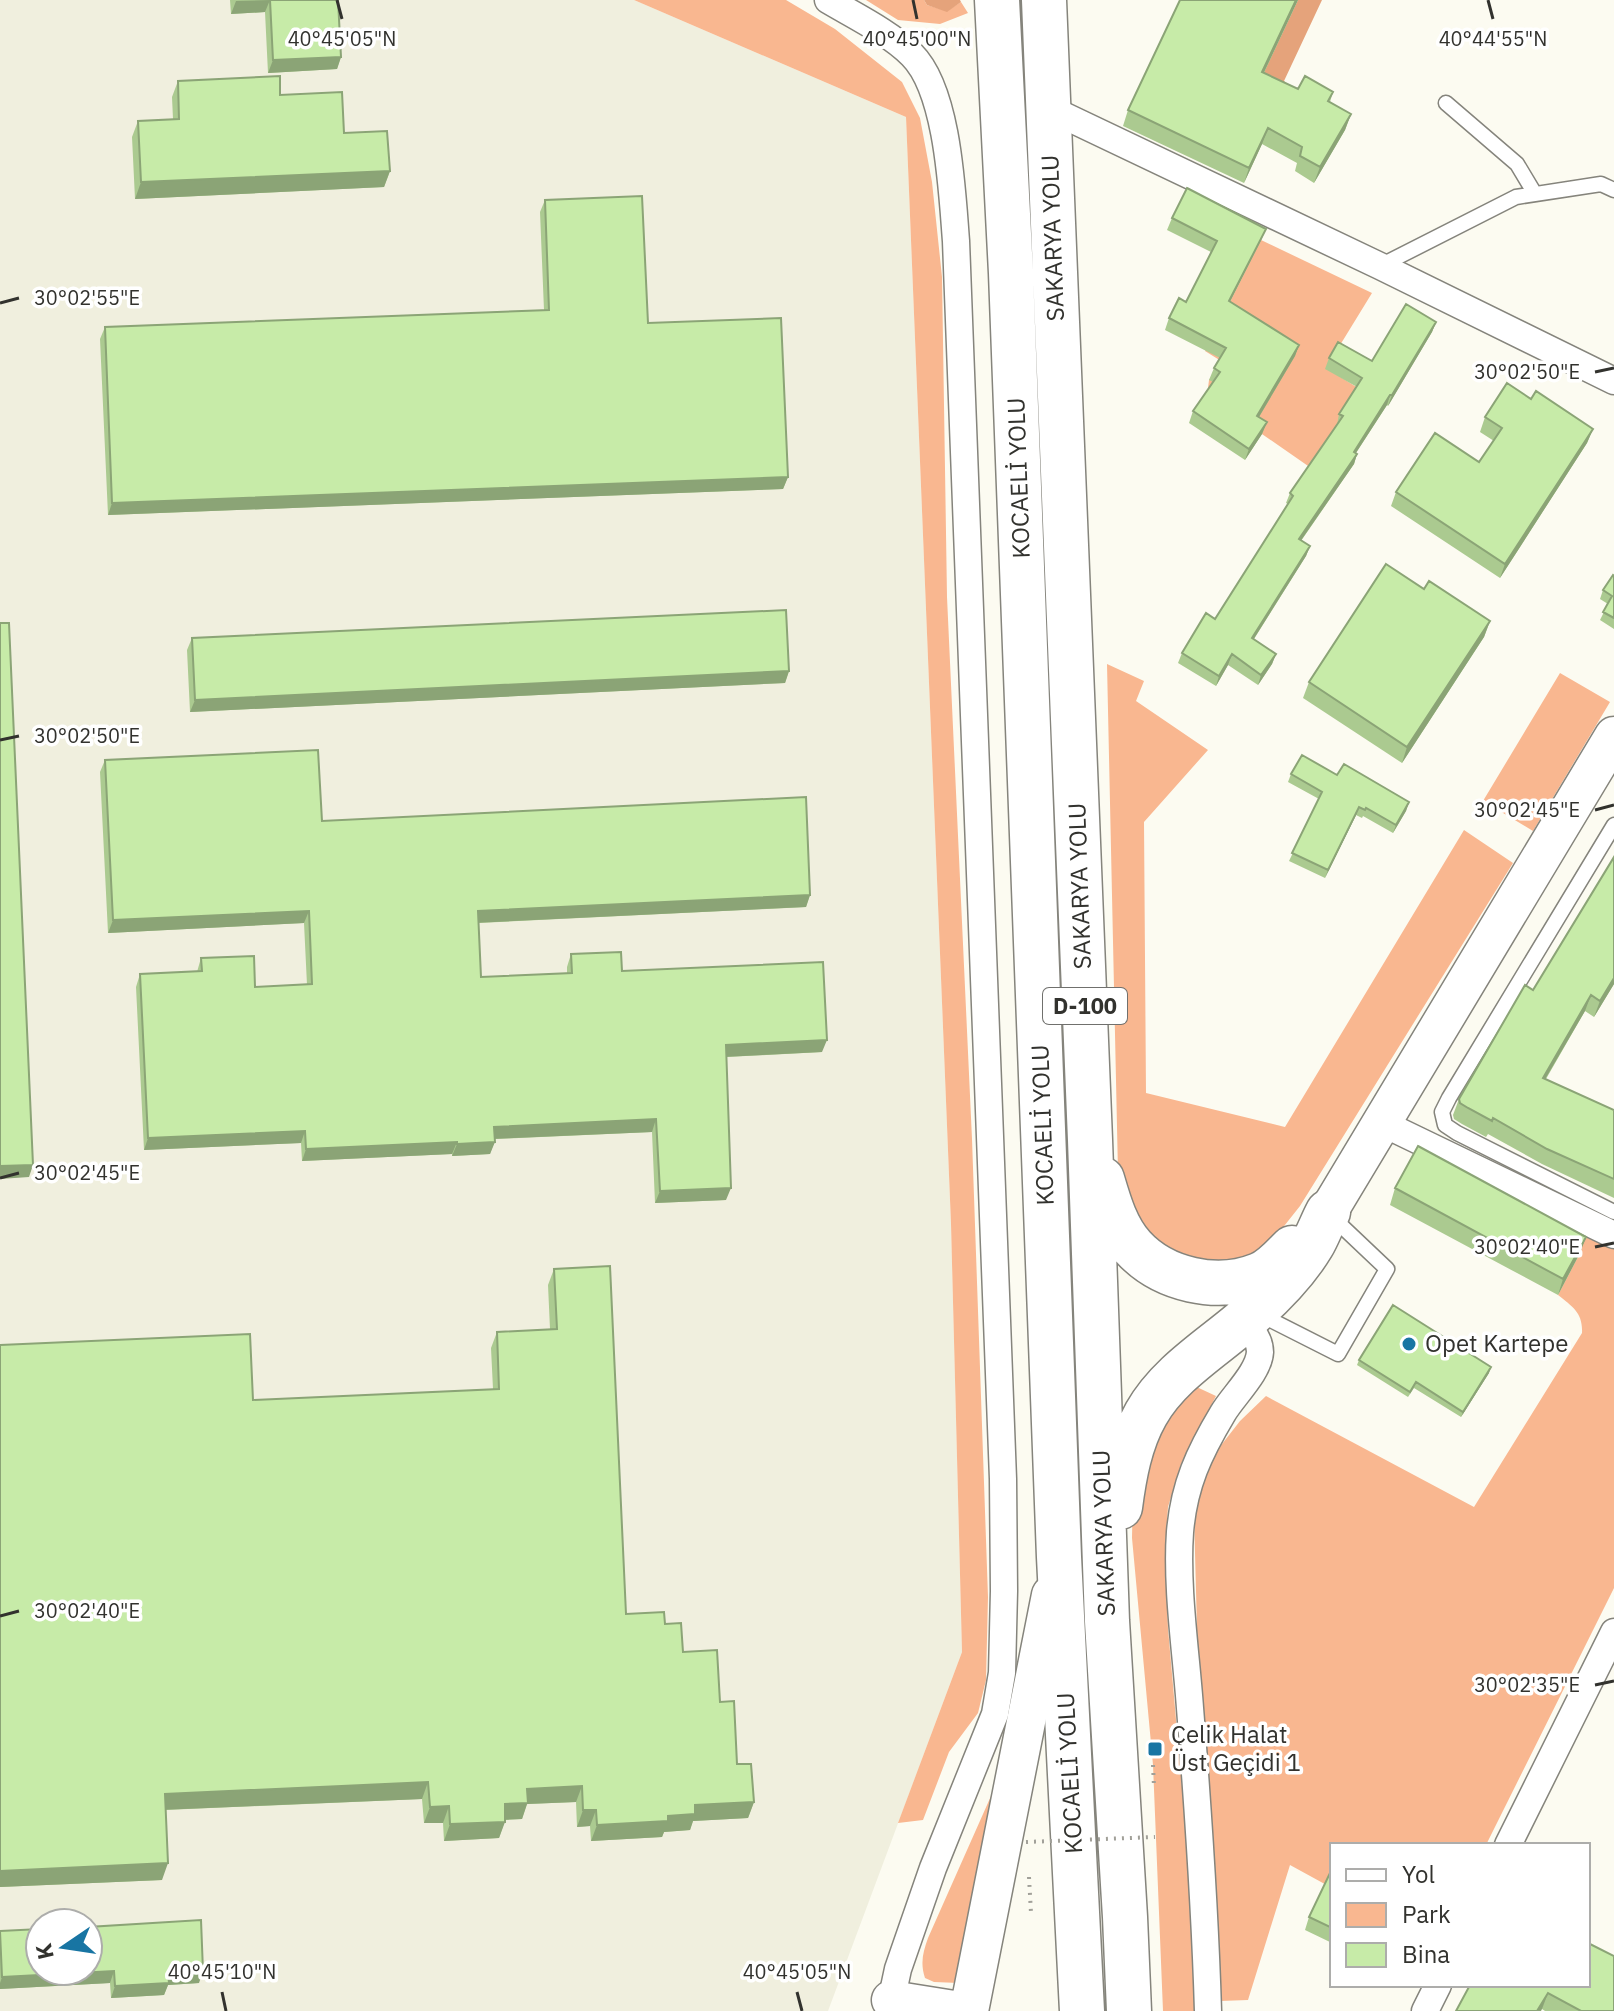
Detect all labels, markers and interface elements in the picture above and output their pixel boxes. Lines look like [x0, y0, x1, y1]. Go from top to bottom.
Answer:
text: 40°45'05"N [288, 25, 396, 52]
text: 40°45'00"N [863, 25, 971, 52]
text: 40°44'55"N [1439, 25, 1547, 52]
street label: SAKARYA YOLU [1033, 154, 1071, 322]
text: 30°02'55"E [34, 284, 140, 311]
text: 30°02'50"E [1474, 358, 1580, 385]
street label: KOCAELİ YOLU [999, 397, 1037, 559]
text: 30°02'50"E [34, 722, 140, 749]
text: 30°02'45"E [1474, 796, 1580, 823]
street label: SAKARYA YOLU [1060, 802, 1098, 970]
road number: D-100 [1043, 988, 1127, 1024]
street label: KOCAELİ YOLU [1023, 1044, 1061, 1206]
text: 30°02'45"E [34, 1159, 140, 1186]
text: 30°02'40"E [1474, 1233, 1580, 1260]
place label: Opet Kartepe [1425, 1327, 1568, 1359]
marker: Opet Kartepe [1400, 1335, 1418, 1353]
street label: SAKARYA YOLU [1084, 1449, 1122, 1617]
text: 30°02'40"E [34, 1597, 140, 1624]
text: 30°02'35"E [1474, 1671, 1580, 1698]
street label: KOCAELİ YOLU [1049, 1692, 1089, 1854]
place label: Çelik Halat Üst Geçidi 1 [1171, 1718, 1301, 1778]
marker: Çelik Halat Üst Geçidi 1 [1146, 1740, 1164, 1758]
legend [1330, 1843, 1590, 1987]
text: Yol [1402, 1858, 1435, 1890]
text: Park [1402, 1898, 1451, 1930]
north arrow [24, 1907, 104, 1987]
text: Bina [1402, 1938, 1450, 1970]
text: K [28, 1940, 60, 1962]
text: 40°45'10"N [168, 1958, 276, 1985]
text: 40°45'05"N [743, 1958, 851, 1985]

